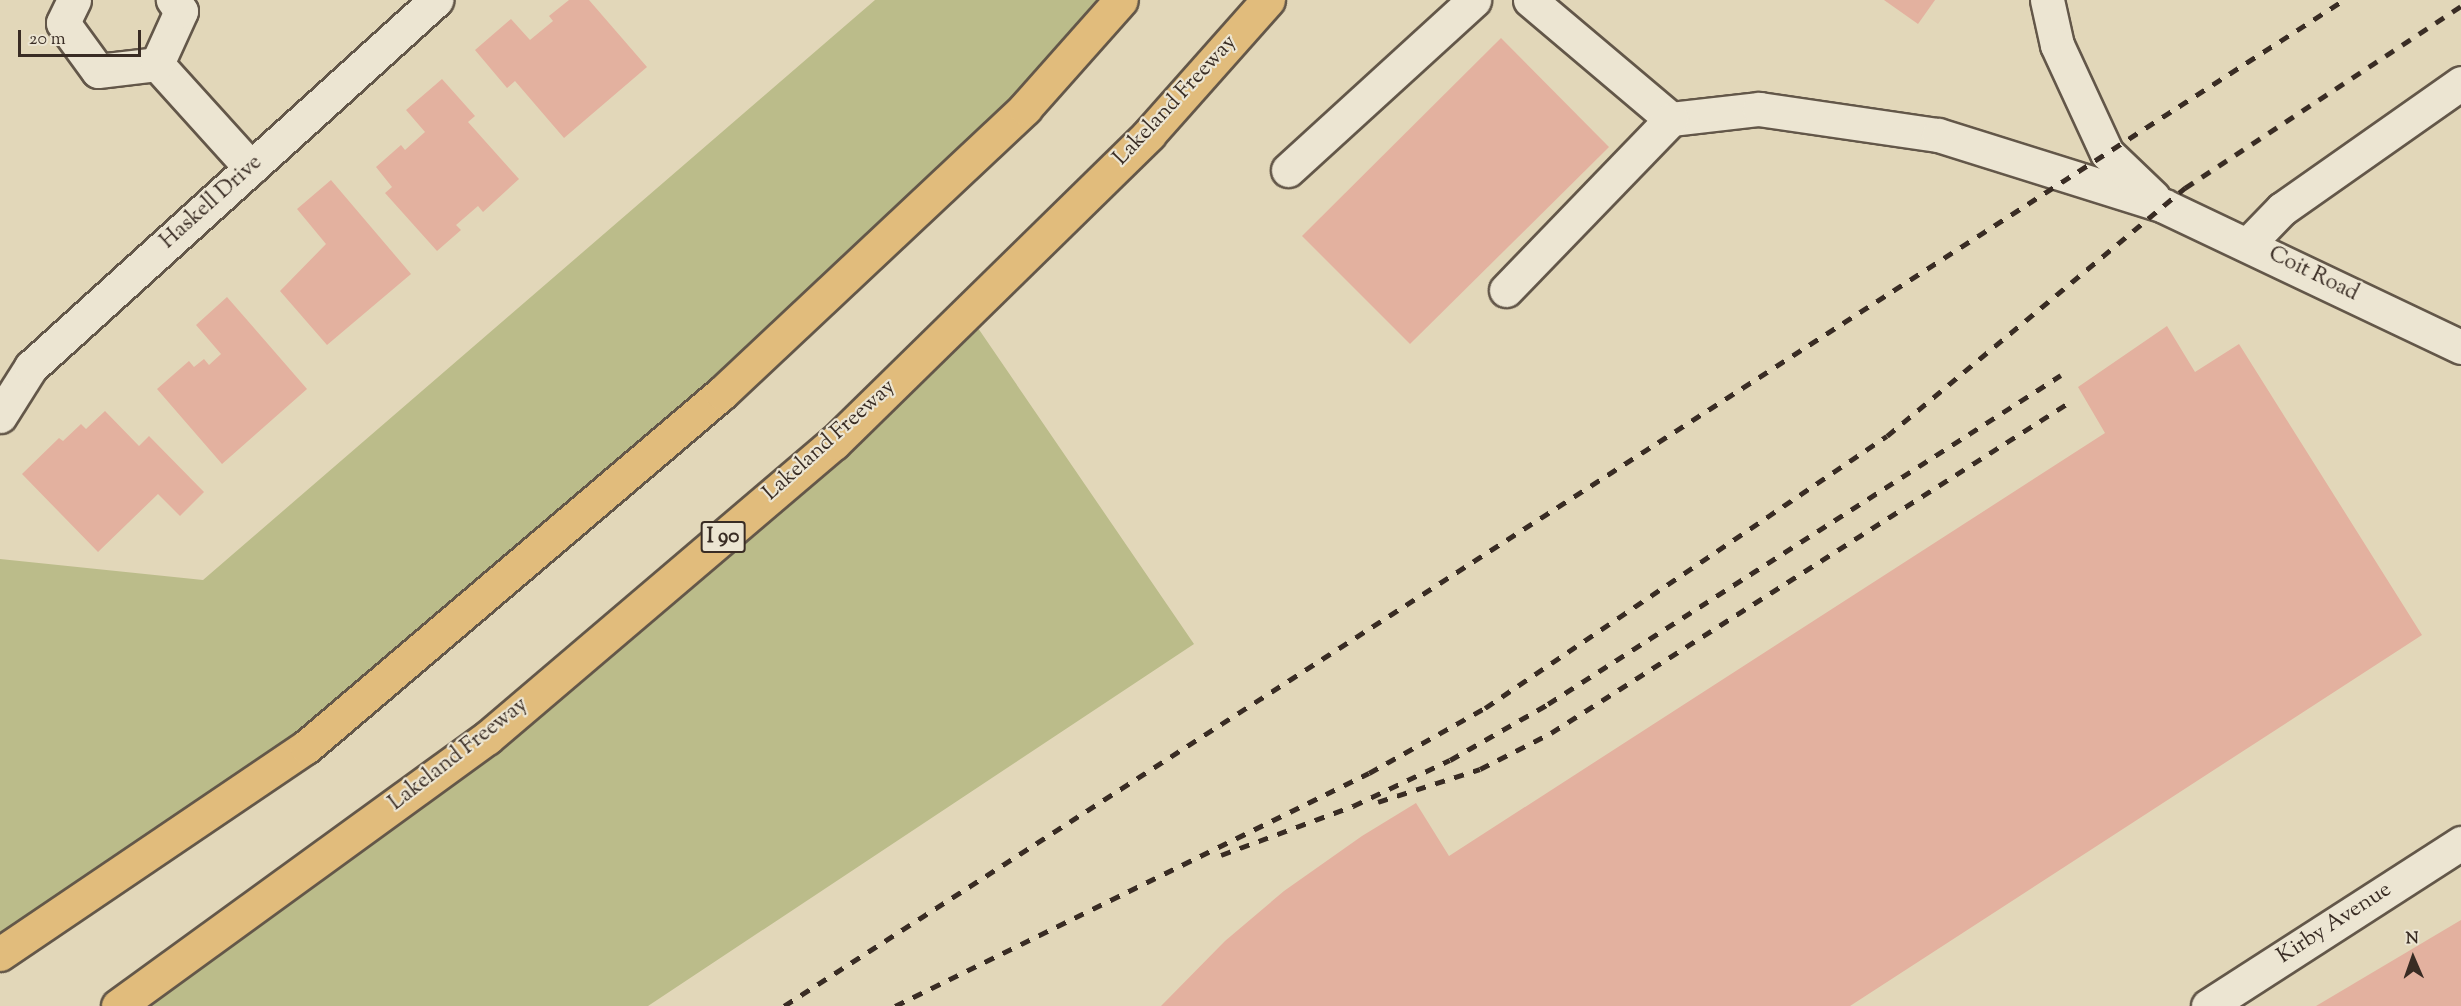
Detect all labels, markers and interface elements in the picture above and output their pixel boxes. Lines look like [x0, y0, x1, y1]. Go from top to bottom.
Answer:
scale bar [21, 18, 144, 56]
text: 20 m [29, 27, 66, 53]
street label: Lakeland Freeway [1109, 30, 1243, 172]
street label: Haskell Drive [156, 150, 268, 256]
street label: Coit Road [2264, 242, 2362, 308]
street label: Lakeland Freeway [758, 375, 902, 507]
road number: I 90 [700, 519, 746, 555]
street label: Lakeland Freeway [384, 693, 534, 817]
street label: Kirby Avenue [2273, 877, 2397, 971]
north arrow [2383, 928, 2443, 988]
text: N [2406, 928, 2419, 951]

